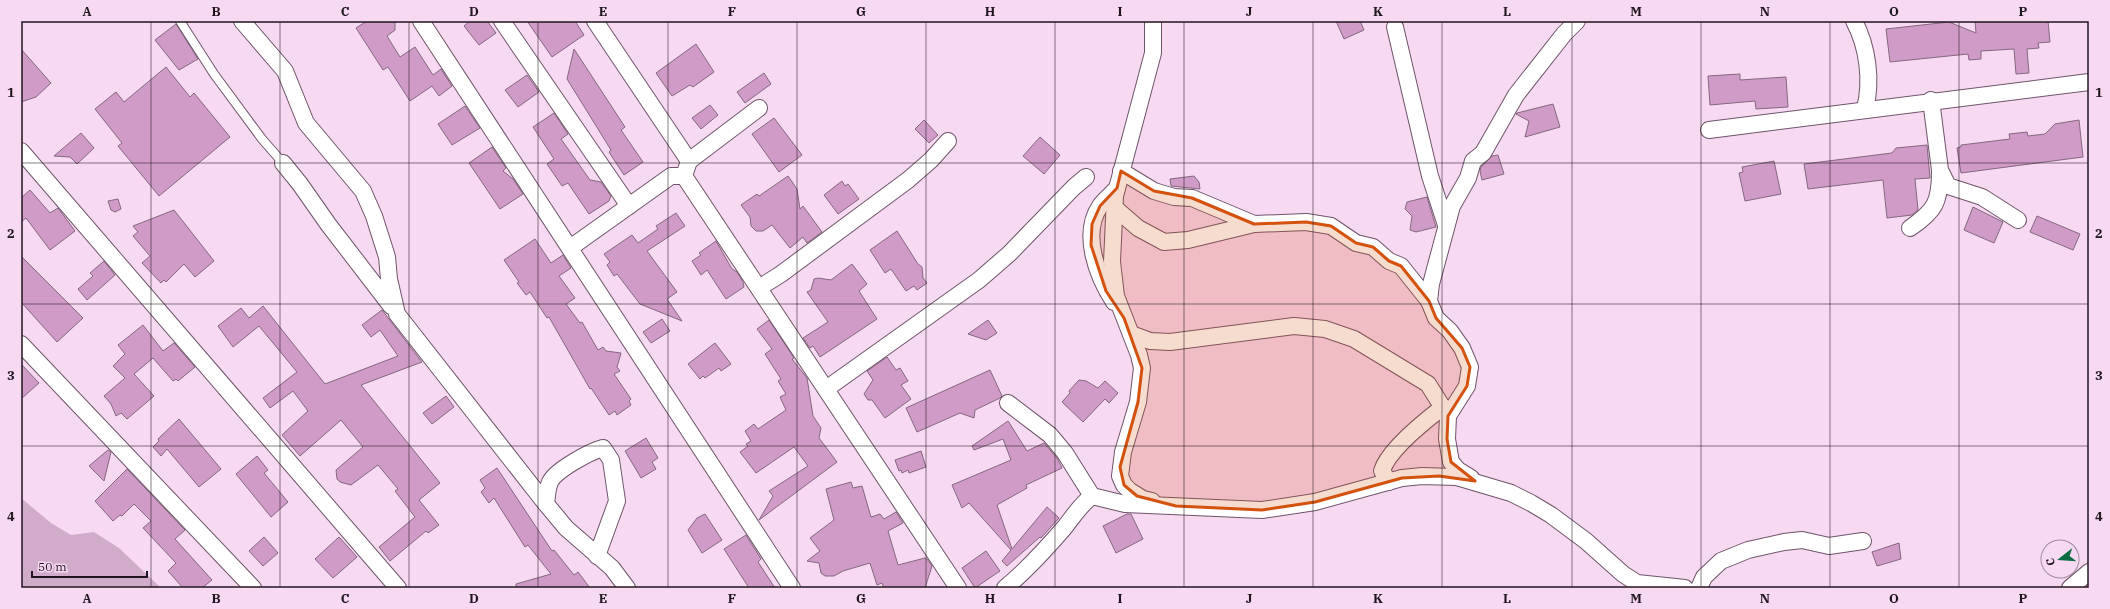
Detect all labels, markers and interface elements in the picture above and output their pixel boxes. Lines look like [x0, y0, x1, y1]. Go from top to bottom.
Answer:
text: A [82, 3, 92, 20]
text: B [211, 3, 221, 20]
text: C [341, 3, 350, 20]
text: D [469, 3, 479, 20]
text: E [599, 3, 607, 20]
text: F [728, 3, 736, 20]
text: G [856, 3, 866, 20]
text: H [985, 3, 996, 20]
text: I [1118, 3, 1123, 20]
text: J [1246, 3, 1253, 20]
text: K [1373, 3, 1383, 20]
text: L [1503, 3, 1511, 20]
text: M [1630, 3, 1642, 20]
text: N [1760, 3, 1770, 20]
text: O [1889, 3, 1899, 20]
text: P [2019, 3, 2028, 20]
text: 1 [7, 84, 15, 101]
text: 1 [2095, 84, 2103, 101]
text: 2 [7, 225, 15, 242]
text: 2 [2095, 225, 2103, 242]
text: 3 [7, 367, 15, 384]
text: 3 [2095, 367, 2103, 384]
text: 4 [7, 508, 15, 525]
text: 4 [2095, 508, 2103, 525]
north arrow [2040, 539, 2080, 579]
scale bar [32, 553, 147, 579]
text: С [2043, 556, 2058, 567]
text: 50 m [38, 559, 67, 574]
text: A [82, 590, 92, 607]
text: B [211, 590, 221, 607]
text: C [341, 590, 350, 607]
text: D [469, 590, 479, 607]
text: E [599, 590, 607, 607]
text: F [728, 590, 736, 607]
text: G [856, 590, 866, 607]
text: H [985, 590, 996, 607]
text: I [1118, 590, 1123, 607]
text: J [1246, 590, 1253, 607]
text: K [1373, 590, 1383, 607]
text: L [1503, 590, 1511, 607]
text: M [1630, 590, 1642, 607]
text: N [1760, 590, 1770, 607]
text: O [1889, 590, 1899, 607]
text: P [2019, 590, 2028, 607]

